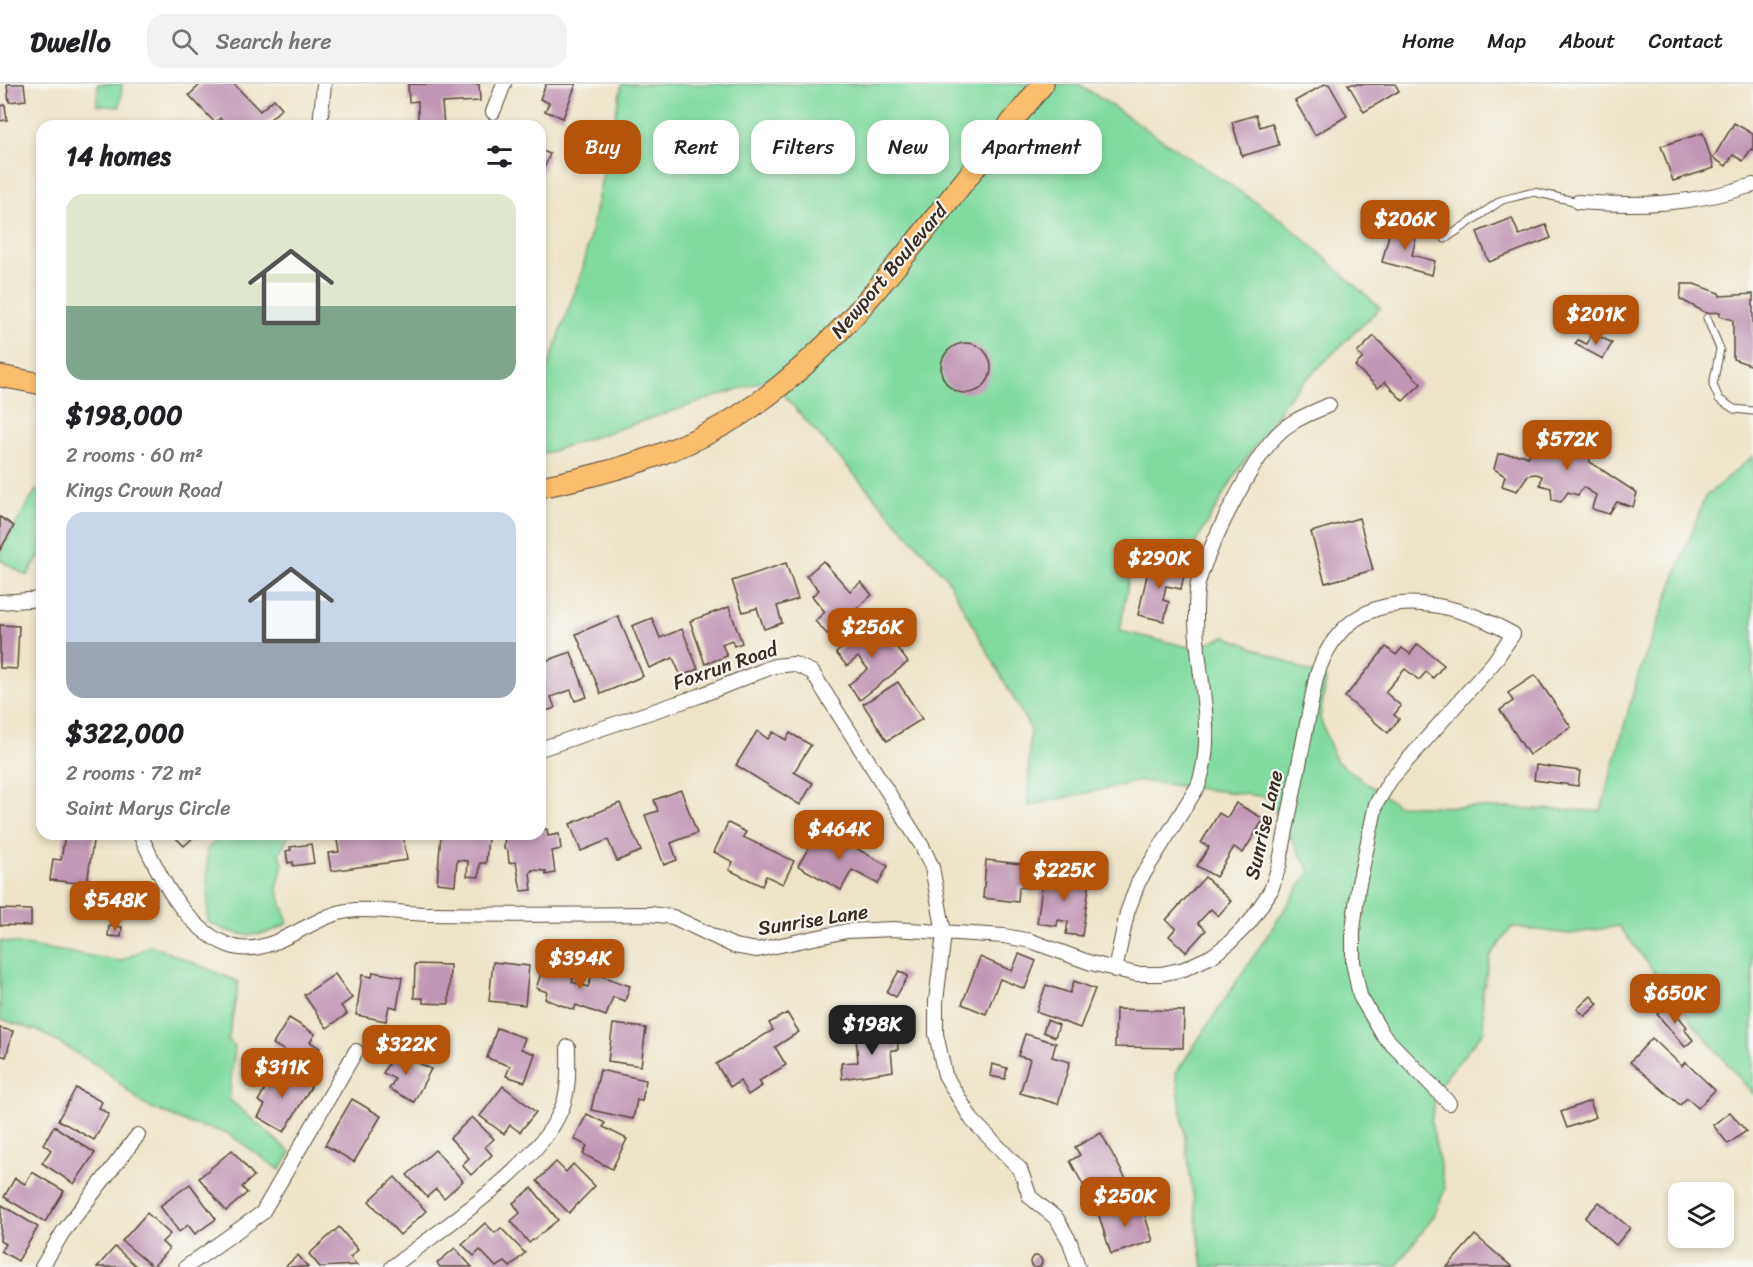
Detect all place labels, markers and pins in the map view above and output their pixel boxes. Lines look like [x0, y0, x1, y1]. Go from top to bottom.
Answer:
pin: $206K [1363, 200, 1447, 251]
pin: $201K [1554, 295, 1638, 346]
pin: $572K [1525, 420, 1609, 471]
pin: $290K [1117, 539, 1201, 590]
pin: $256K [830, 608, 914, 659]
pin: $464K [797, 810, 881, 861]
pin: $225K [1022, 851, 1106, 902]
pin: $548K [73, 881, 157, 932]
pin: $394K [538, 939, 622, 990]
pin: $650K [1633, 974, 1717, 1025]
pin: $198K [830, 1005, 914, 1056]
pin: $322K [364, 1025, 448, 1076]
pin: $311K [240, 1048, 324, 1099]
pin: $250K [1083, 1177, 1167, 1228]

